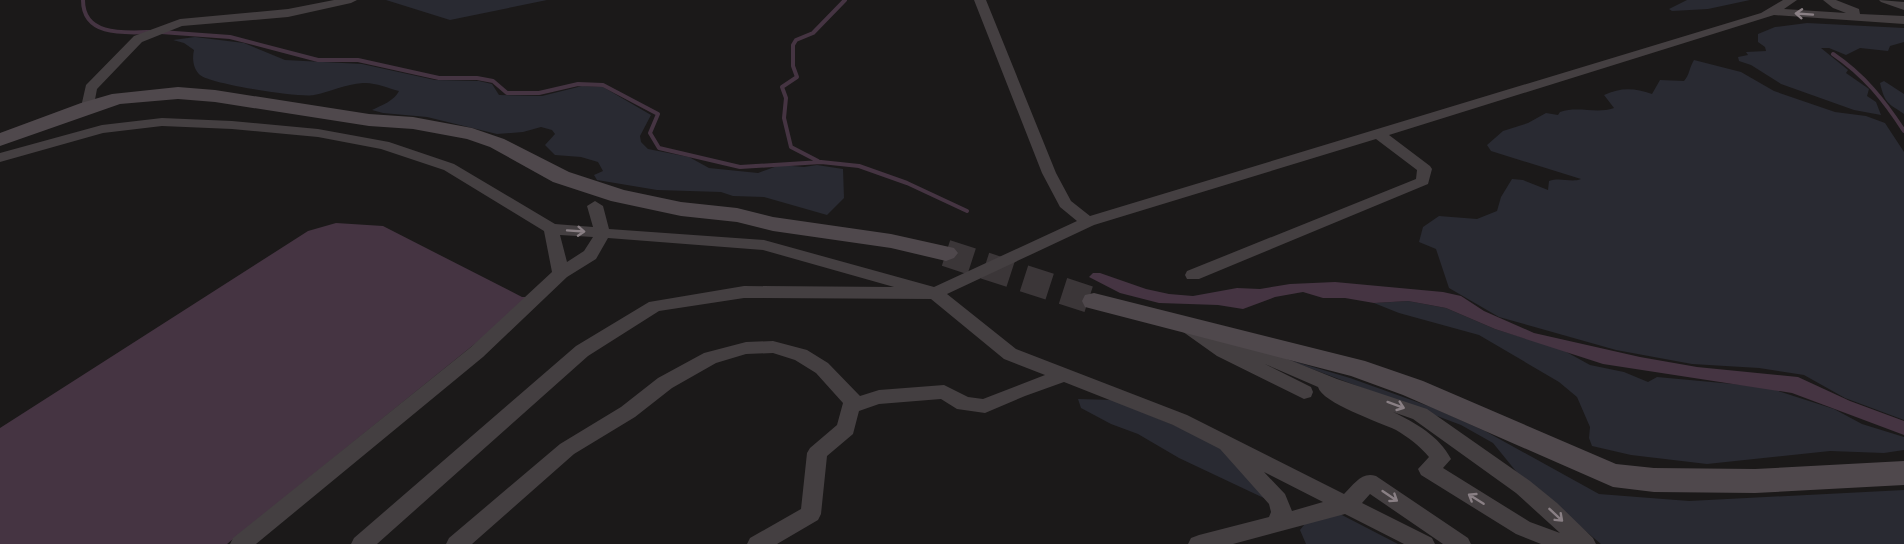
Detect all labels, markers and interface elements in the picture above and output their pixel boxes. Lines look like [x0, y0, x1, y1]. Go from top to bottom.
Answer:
one-way arrow [1794, 8, 1814, 19]
one-way arrow [566, 226, 586, 237]
one-way arrow [1386, 401, 1405, 412]
one-way arrow [1382, 490, 1398, 502]
one-way arrow [1468, 492, 1485, 504]
one-way arrow [1548, 507, 1563, 521]

